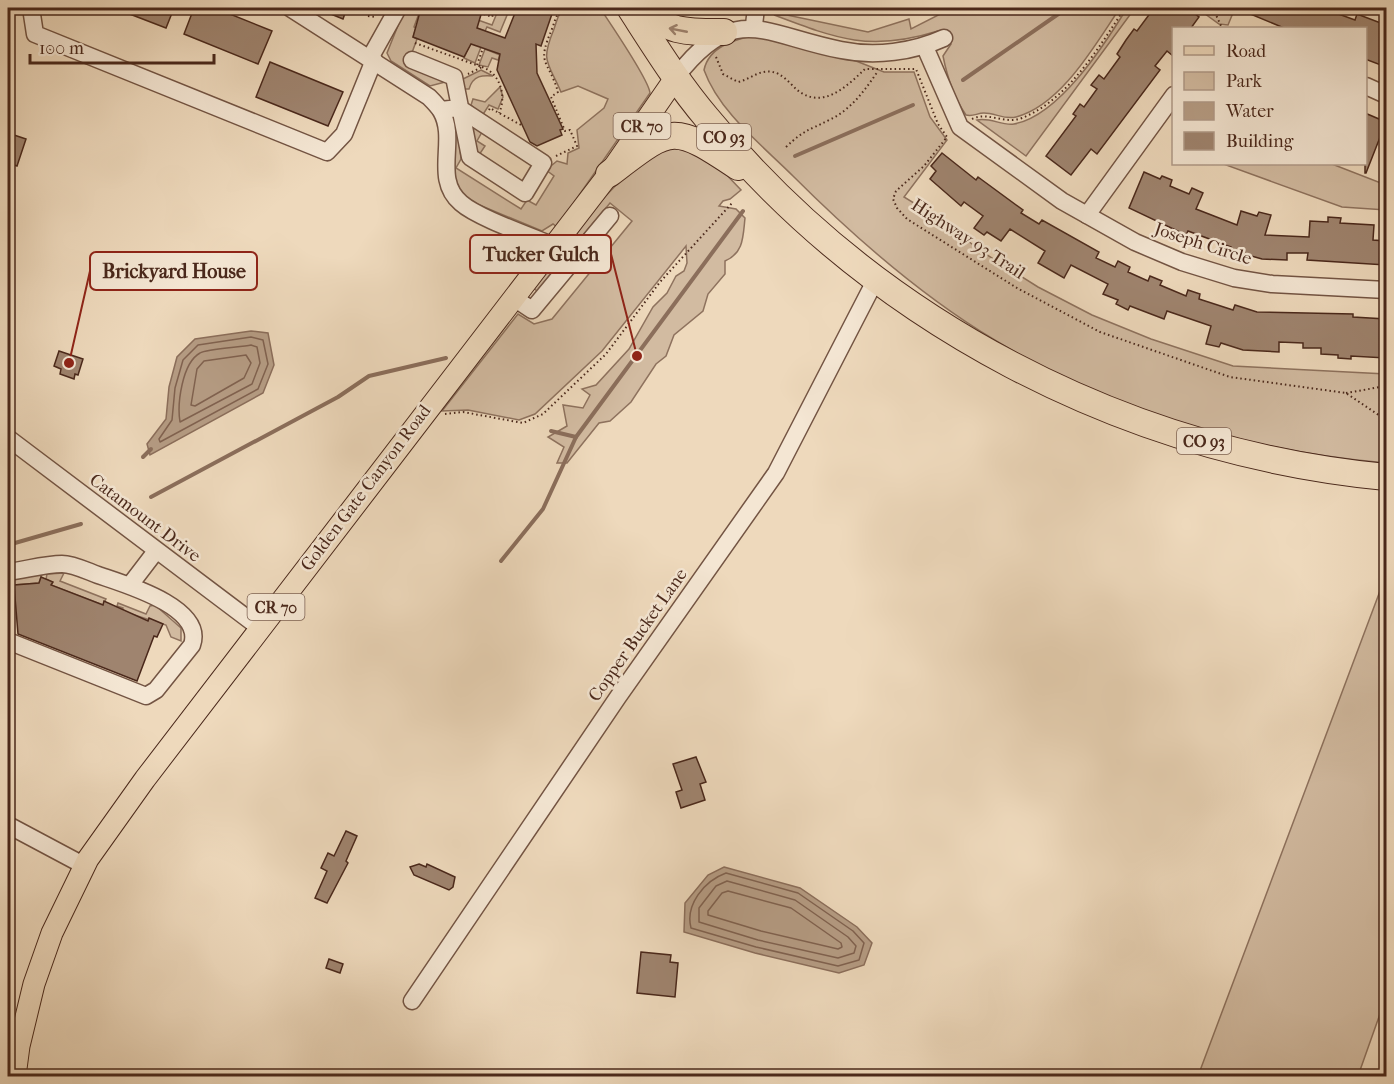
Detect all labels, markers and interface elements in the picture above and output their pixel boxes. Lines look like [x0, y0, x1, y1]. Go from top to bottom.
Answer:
one-way arrow [669, 24, 688, 35]
scale bar [30, 27, 214, 65]
legend [1172, 27, 1367, 165]
text: 100 m [39, 38, 84, 59]
text: Road [1226, 41, 1266, 62]
text: Park [1226, 71, 1263, 92]
text: Water [1225, 101, 1274, 122]
road number: CR 70 [614, 113, 670, 139]
road number: CO 93 [697, 124, 751, 150]
text: Building [1226, 131, 1294, 152]
street label: Highway 93 Trail [907, 194, 1029, 284]
street label: Joseph Circle [1150, 218, 1254, 270]
callout: Tucker Gulch [470, 235, 611, 273]
text: Tucker Gulch [482, 243, 600, 266]
callout: Brickyard House [90, 252, 257, 290]
text: Brickyard House [102, 260, 246, 283]
street label: Golden Gate Canyon Road [297, 401, 436, 575]
road number: CO 93 [1177, 428, 1231, 454]
street label: Catamount Drive [85, 469, 205, 567]
street label: Copper Bucket Lane [584, 564, 692, 706]
road number: CR 70 [248, 594, 304, 620]

